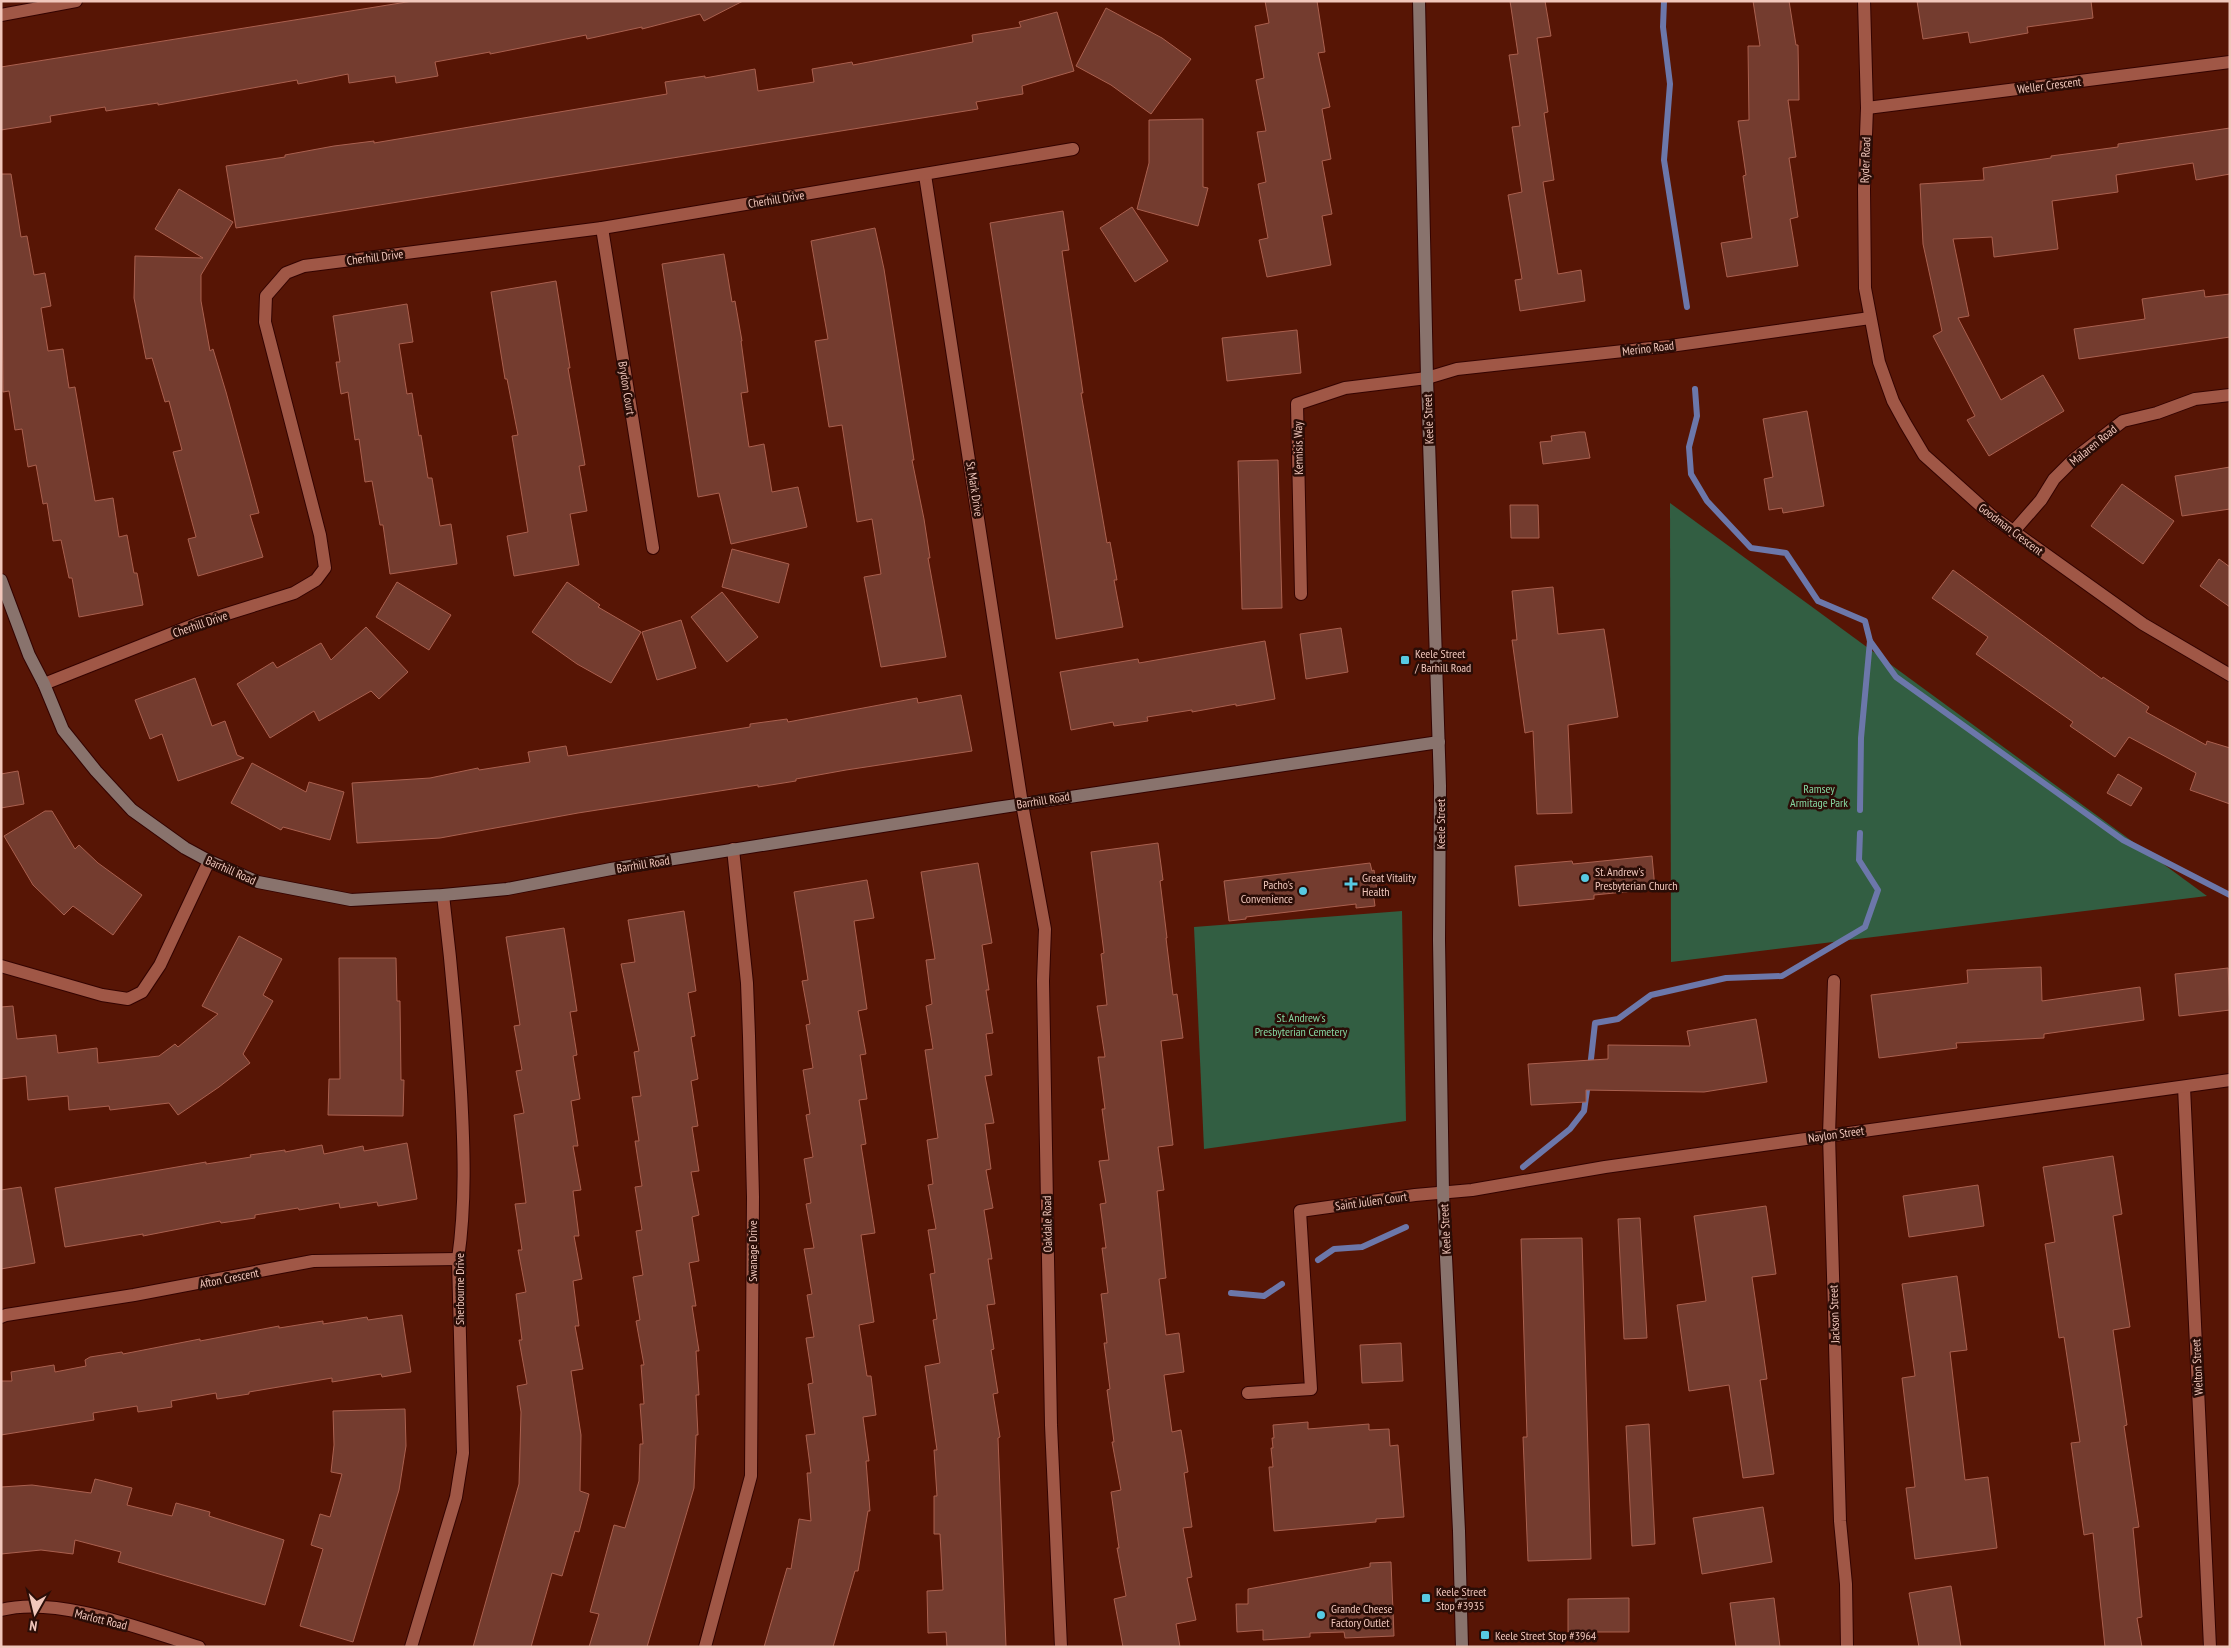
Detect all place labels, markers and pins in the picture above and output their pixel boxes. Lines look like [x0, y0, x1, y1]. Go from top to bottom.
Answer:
place label: Keele Street / Barhill Road [1414, 646, 1471, 675]
marker: Keele Street / Barhill Road [1399, 654, 1411, 666]
place label: St. Andrew's Presbyterian Church [1595, 864, 1677, 893]
place label: Great Vitality Health [1362, 870, 1416, 899]
marker: St. Andrew's Presbyterian Church [1579, 872, 1591, 884]
place label: Pacho's Convenience [1241, 877, 1293, 906]
marker: Great Vitality Health [1344, 877, 1358, 891]
marker: Pacho's Convenience [1297, 885, 1309, 897]
place label: Keele Street Stop #3935 [1436, 1584, 1487, 1613]
marker: Keele Street Stop #3935 [1420, 1592, 1432, 1604]
place label: Grande Cheese Factory Outlet [1331, 1601, 1393, 1630]
marker: Grande Cheese Factory Outlet [1315, 1609, 1327, 1621]
place label: Keele Street Stop #3964 [1495, 1628, 1597, 1643]
marker: Keele Street Stop #3964 [1479, 1629, 1491, 1641]

